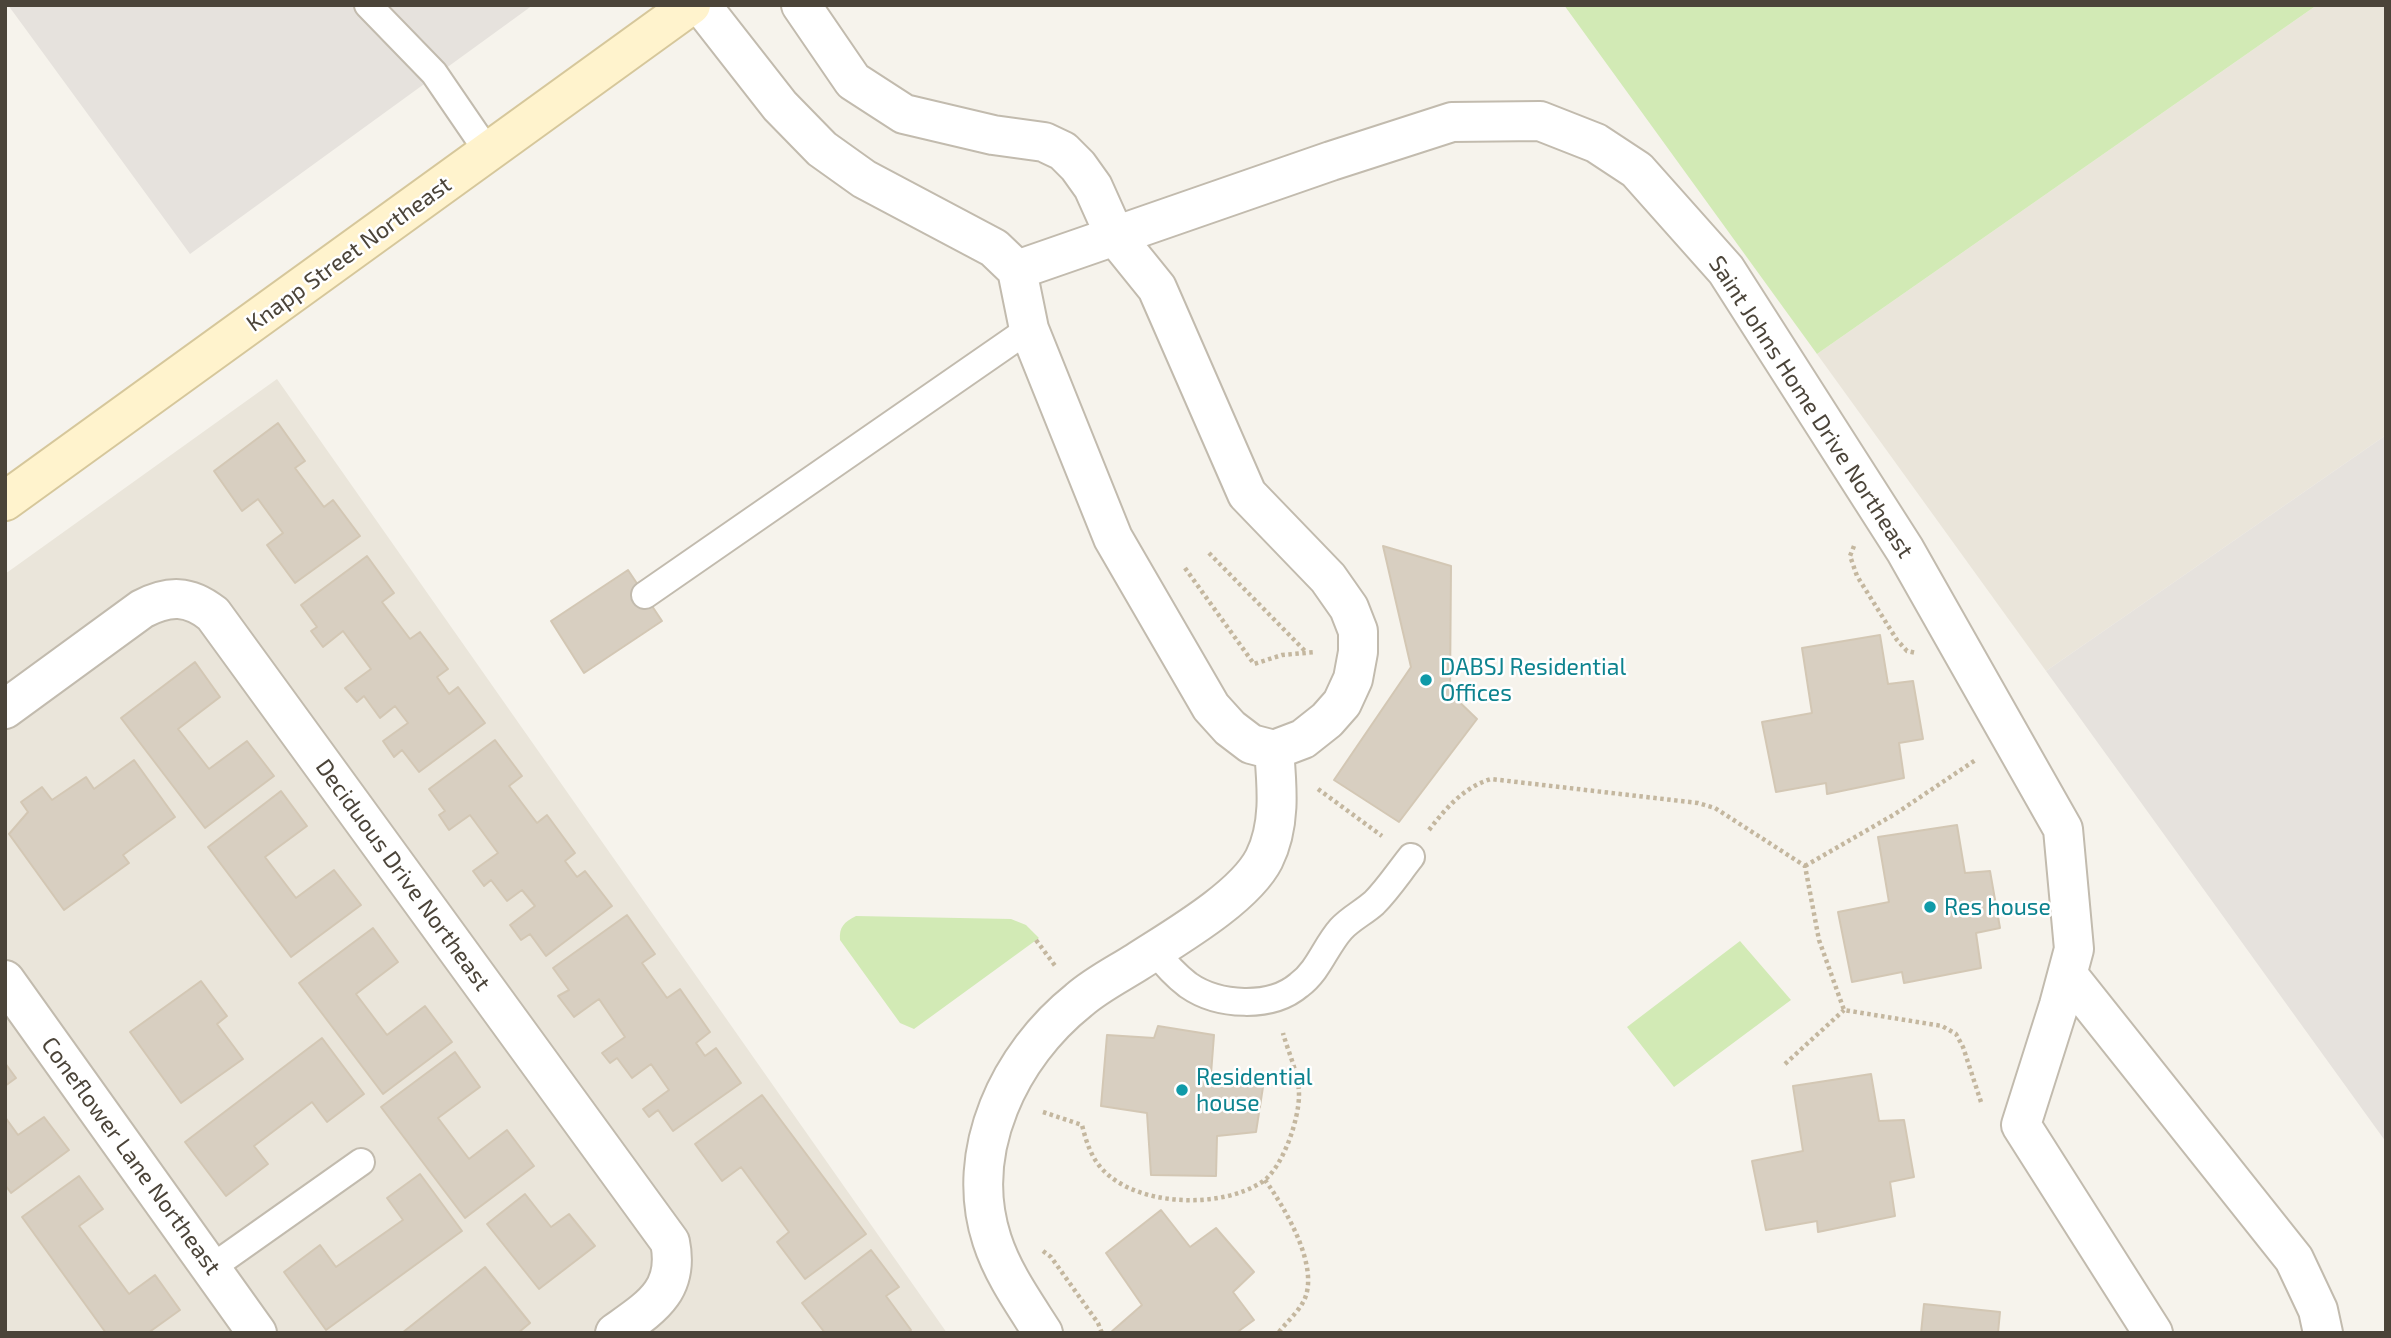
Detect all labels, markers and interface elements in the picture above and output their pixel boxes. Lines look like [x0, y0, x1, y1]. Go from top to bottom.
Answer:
street label: Knapp Street Northeast [241, 170, 457, 338]
street label: Saint Johns Home Drive Northeast [1703, 251, 1919, 563]
place label: DABSJ Residential Offices [1440, 653, 1626, 707]
marker: DABSJ Residential Offices [1418, 672, 1434, 688]
street label: Deciduous Drive Northeast [310, 754, 496, 996]
place label: Res house [1944, 893, 2051, 921]
marker: Res house [1922, 899, 1938, 915]
street label: Coneflower Lane Northeast [35, 1032, 227, 1280]
place label: Residential house [1196, 1063, 1313, 1117]
marker: Residential house [1174, 1082, 1190, 1098]

